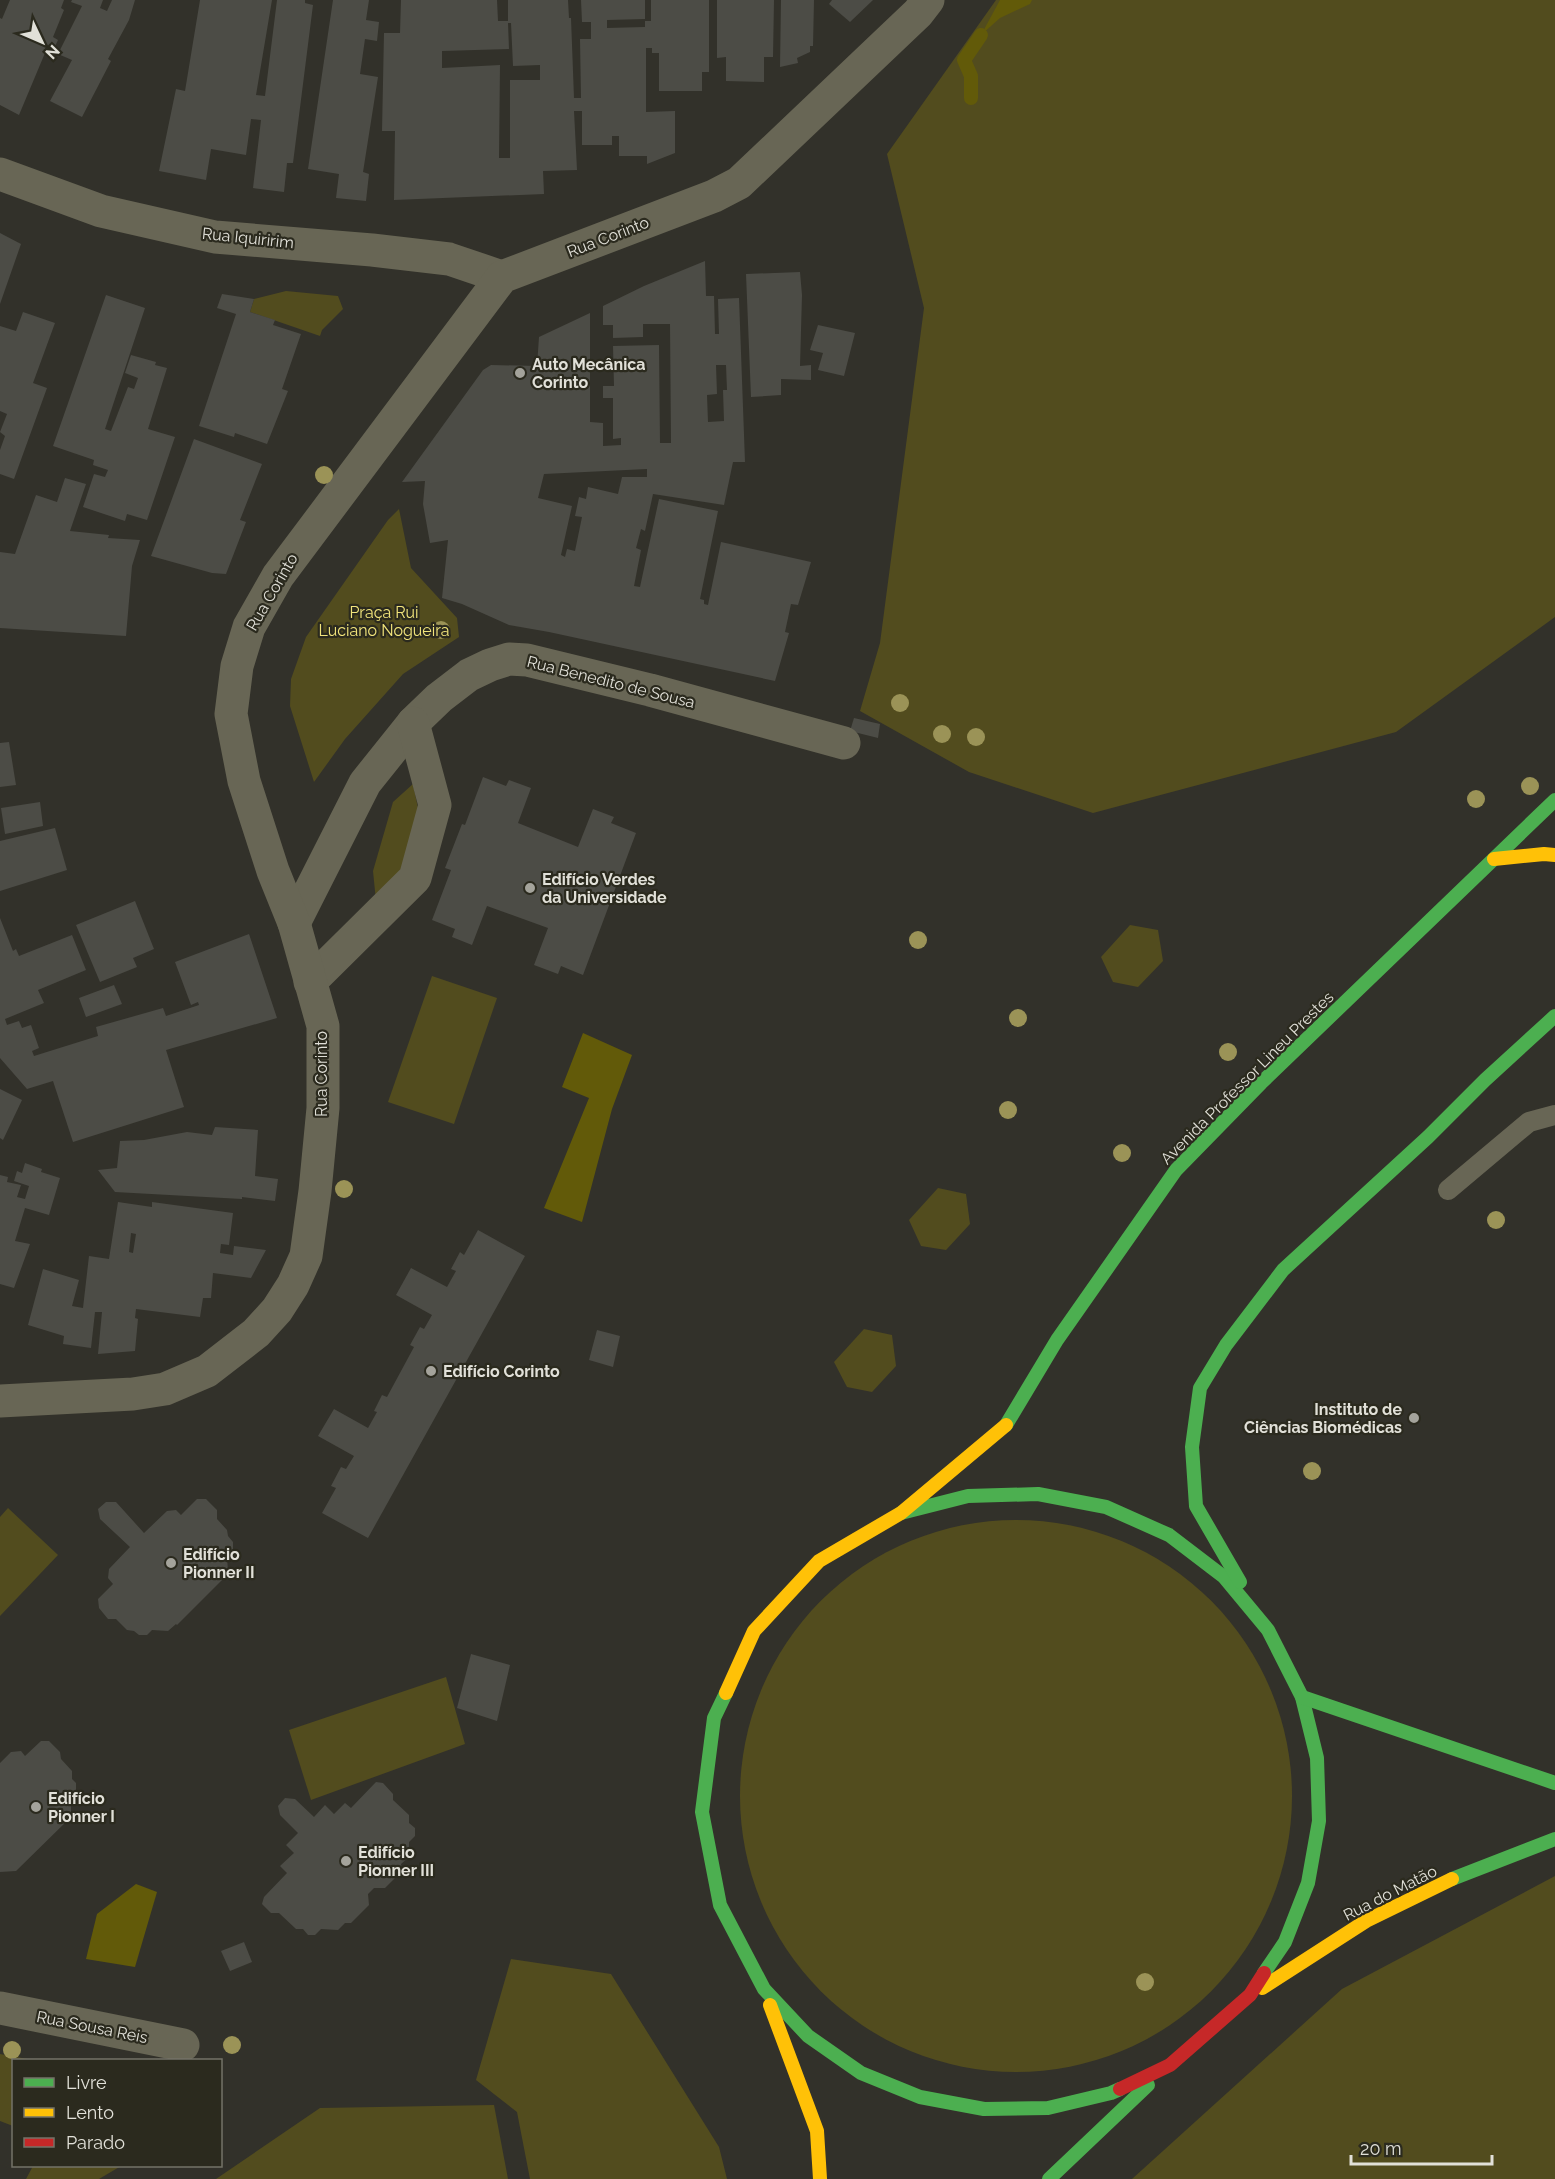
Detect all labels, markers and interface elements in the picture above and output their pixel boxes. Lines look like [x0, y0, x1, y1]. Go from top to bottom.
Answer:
north arrow [12, 12, 72, 72]
text: N [41, 41, 64, 63]
street label: Rua Corinto [564, 213, 652, 261]
street label: Rua Iquiririm [201, 224, 295, 252]
place label: Auto Mecânica Corinto [532, 355, 645, 392]
marker: Auto Mecânica Corinto [513, 366, 527, 380]
street label: Rua Corinto [242, 550, 302, 634]
park label: Praça Rui Luciano Nogueira [318, 603, 450, 640]
street label: Rua Benedito de Sousa [525, 652, 697, 712]
place label: Edifício Verdes da Universidade [542, 870, 667, 907]
marker: Edifício Verdes da Universidade [523, 881, 537, 895]
street label: Avenida Professor Lineu Prestes [1157, 987, 1338, 1168]
street label: Rua Corinto [312, 1031, 331, 1117]
place label: Edifício Corinto [443, 1362, 560, 1381]
marker: Edifício Corinto [424, 1364, 438, 1378]
place label: Instituto de Ciências Biomédicas [1244, 1400, 1402, 1437]
marker: Instituto de Ciências Biomédicas [1407, 1411, 1421, 1425]
place label: Edifício Pionner II [183, 1545, 255, 1582]
marker: Edifício Pionner II [164, 1556, 178, 1570]
place label: Edifício Pionner I [48, 1789, 115, 1826]
marker: Edifício Pionner I [29, 1800, 43, 1814]
place label: Edifício Pionner III [358, 1843, 434, 1880]
marker: Edifício Pionner III [339, 1854, 353, 1868]
street label: Rua do Matão [1340, 1861, 1440, 1925]
street label: Rua Sousa Reis [35, 2007, 149, 2047]
legend [12, 2059, 222, 2167]
text: Livre [66, 2072, 107, 2093]
text: Lento [66, 2102, 114, 2123]
scale bar [1351, 2128, 1492, 2166]
text: Parado [66, 2132, 125, 2153]
text: 20 m [1360, 2138, 1402, 2159]

